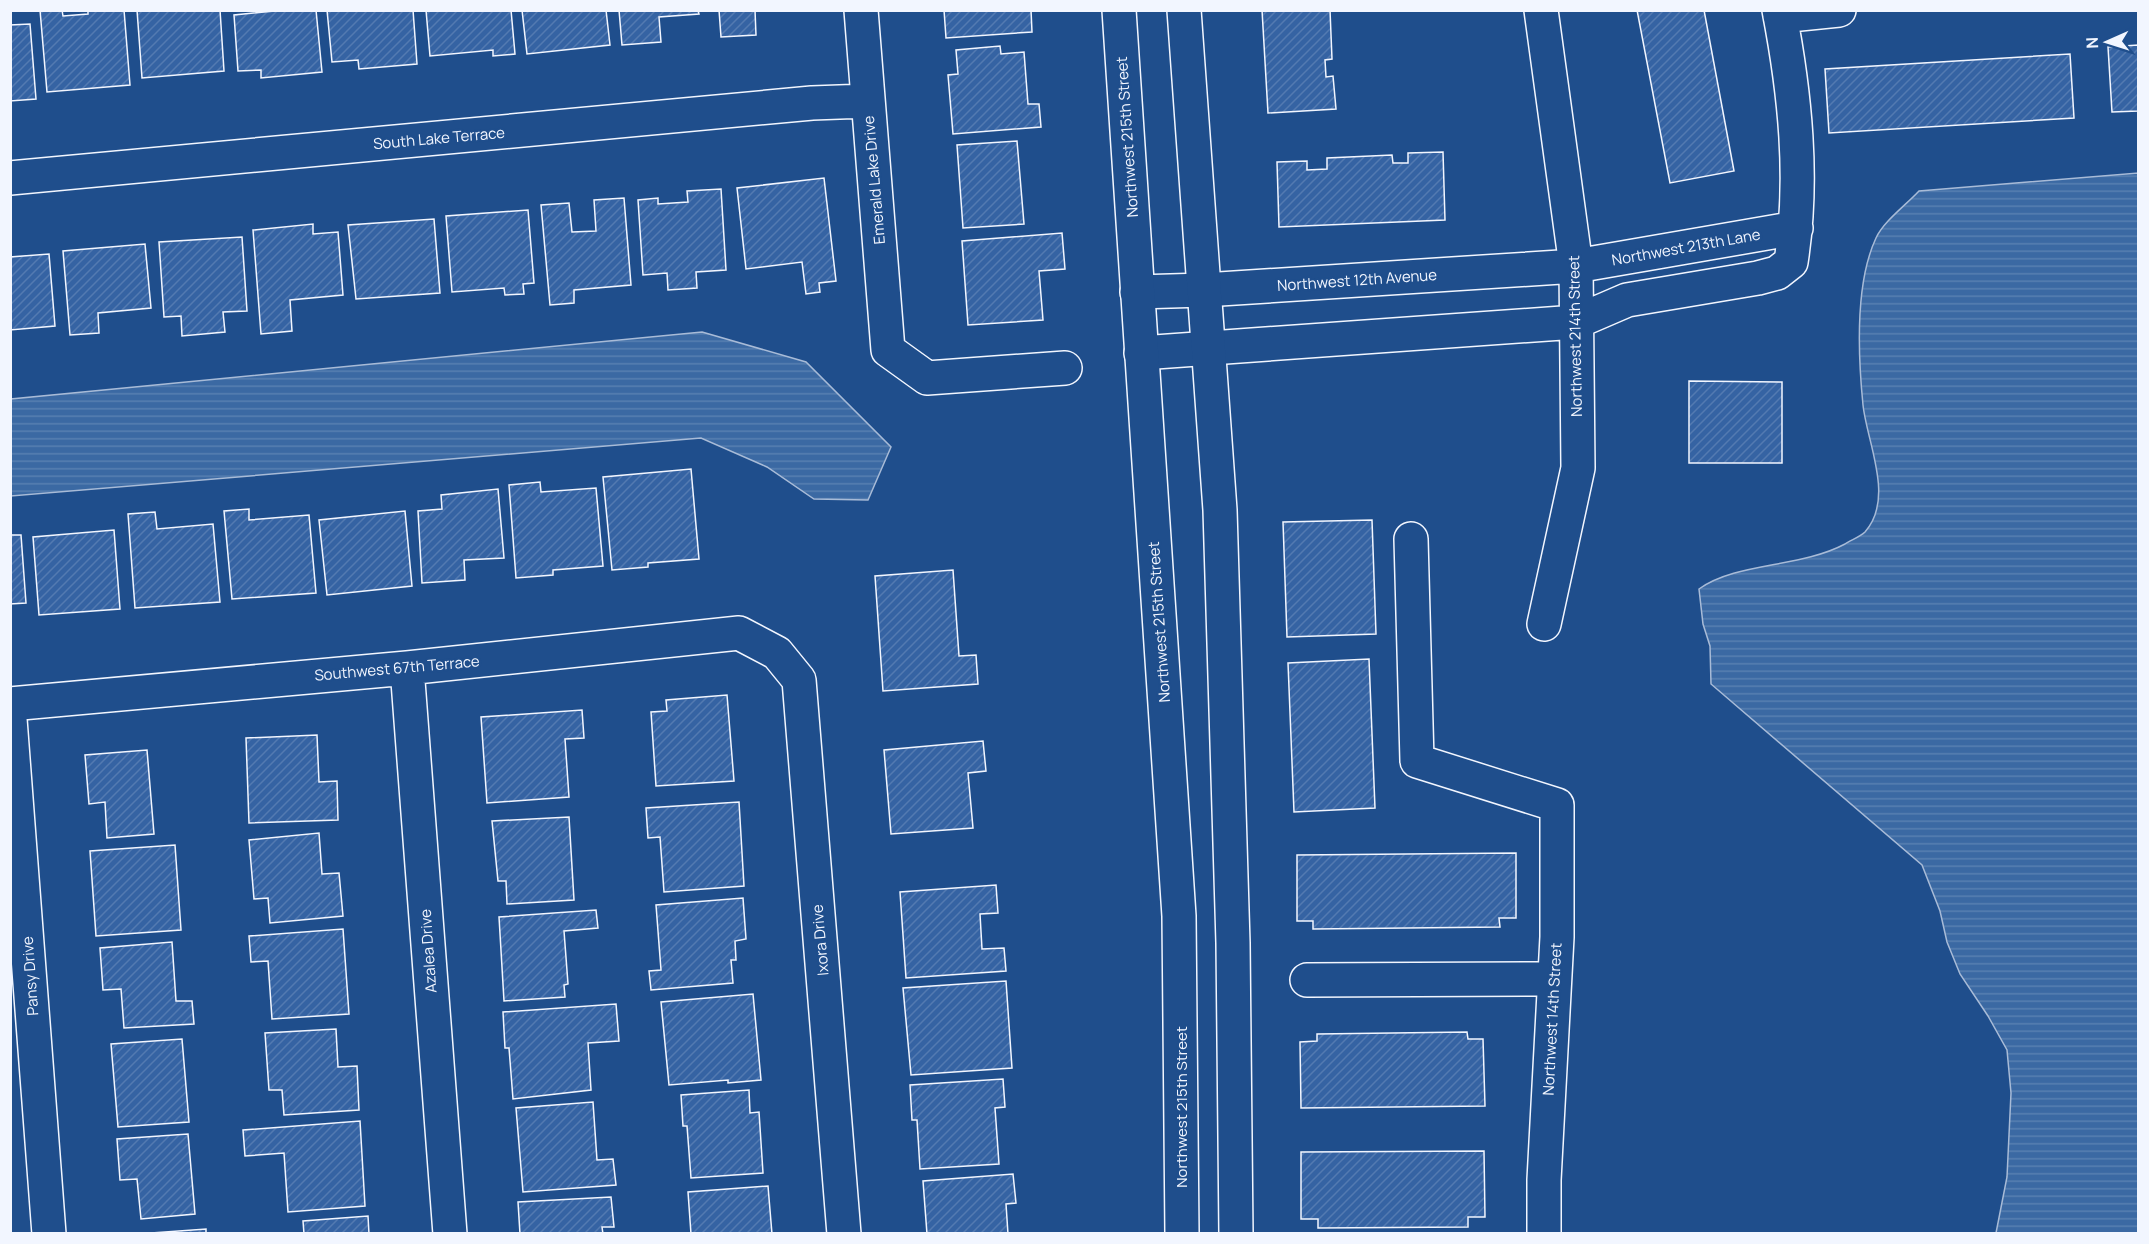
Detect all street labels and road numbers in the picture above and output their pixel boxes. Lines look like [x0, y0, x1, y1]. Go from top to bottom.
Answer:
street label: Northwest 215th Street [1111, 56, 1143, 218]
street label: Emerald Lake Drive [858, 115, 890, 245]
street label: South Lake Terrace [372, 122, 506, 154]
street label: Northwest 213th Lane [1610, 224, 1762, 270]
street label: Northwest 214th Street [1563, 255, 1587, 417]
street label: Northwest 12th Avenue [1276, 264, 1438, 296]
street label: Northwest 215th Street [1143, 541, 1175, 703]
street label: Southwest 67th Terrace [314, 650, 481, 686]
street label: Ixora Drive [806, 903, 834, 977]
street label: Azalea Drive [415, 908, 441, 994]
street label: Pansy Drive [17, 935, 43, 1016]
street label: Northwest 14th Street [1538, 942, 1566, 1096]
street label: Northwest 215th Street [1171, 1026, 1192, 1188]

